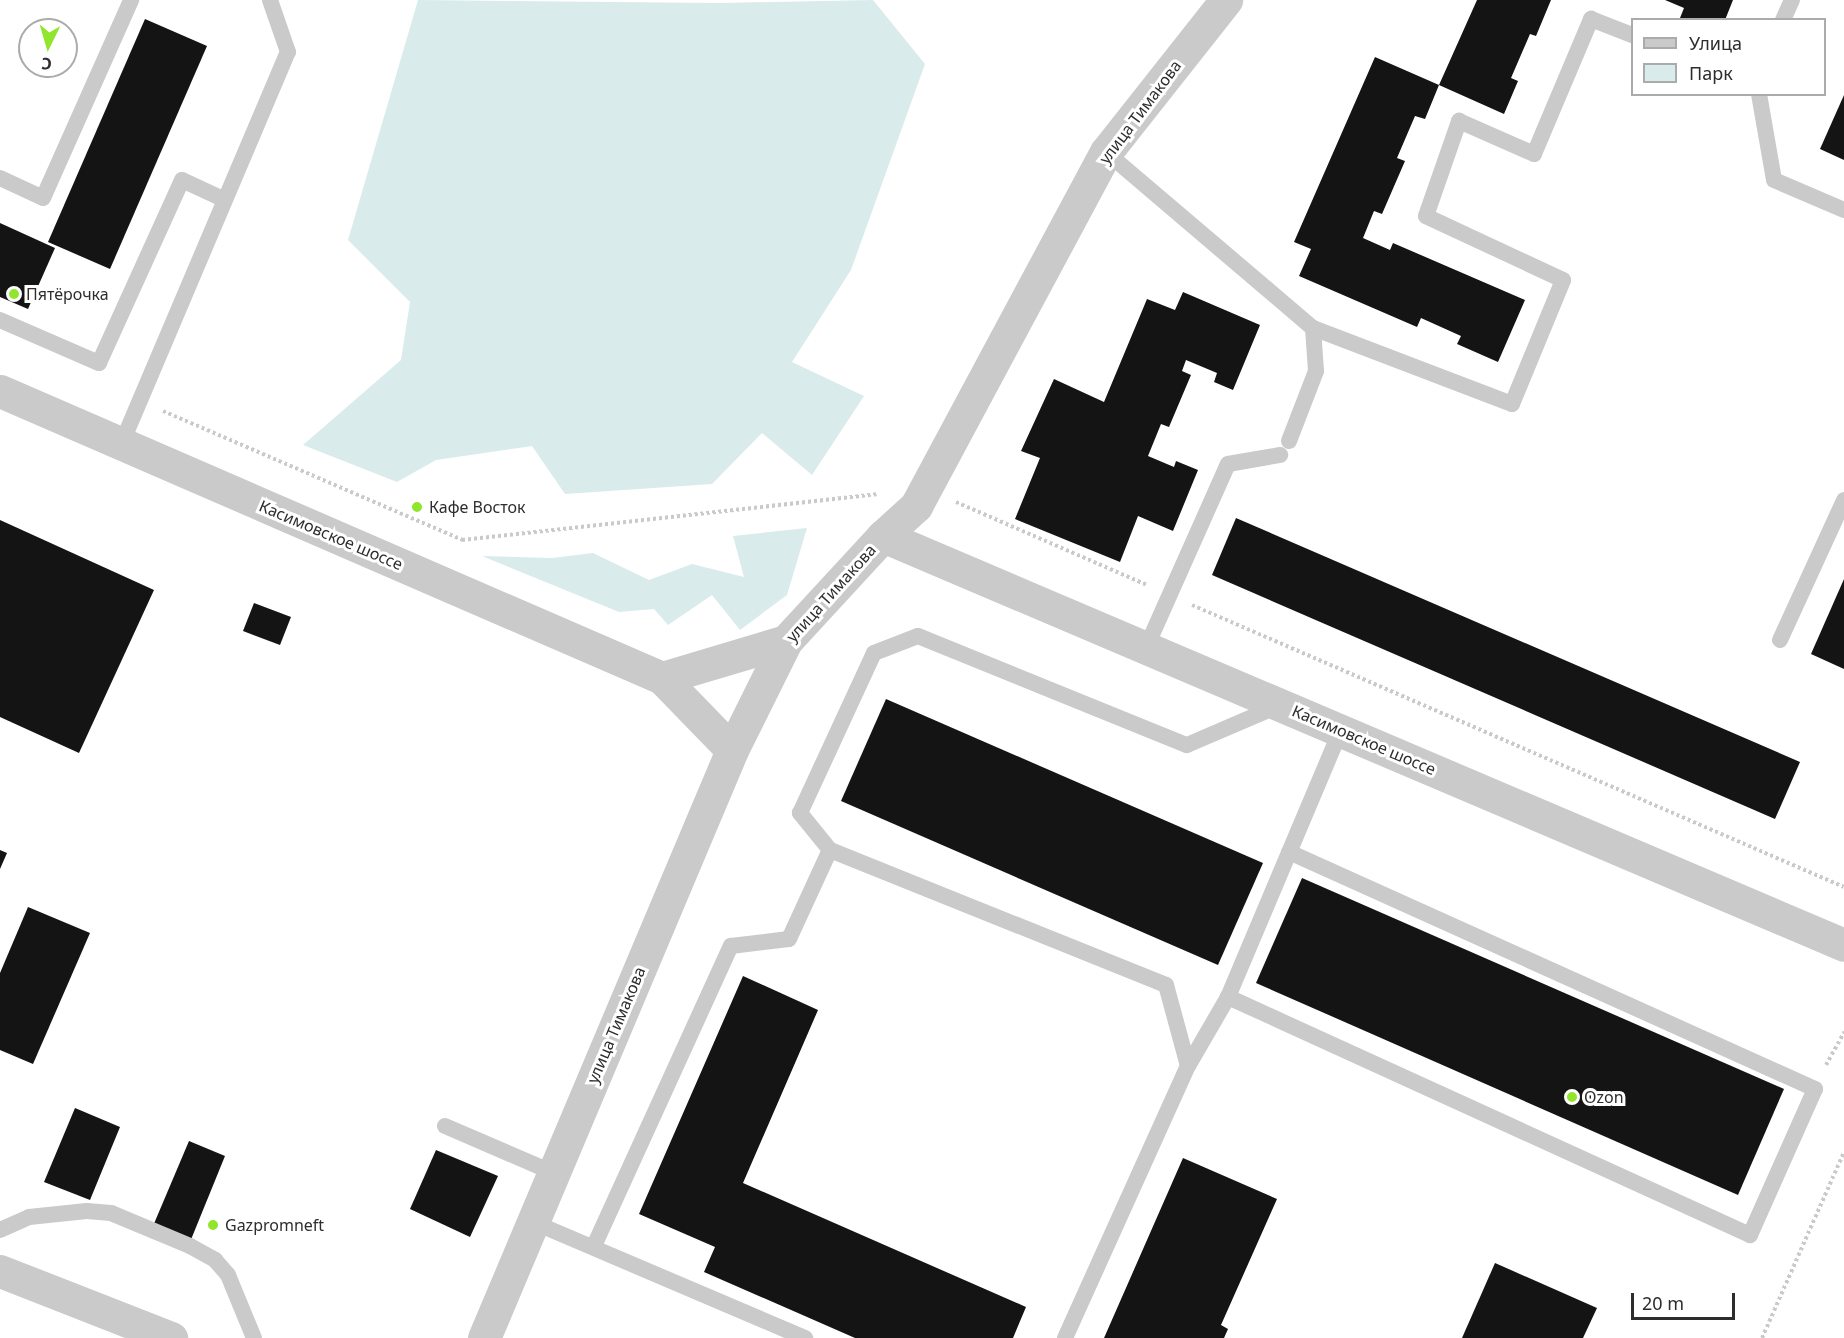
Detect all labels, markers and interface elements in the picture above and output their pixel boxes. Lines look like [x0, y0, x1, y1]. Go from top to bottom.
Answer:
north arrow [18, 18, 78, 78]
legend [1631, 18, 1826, 96]
text: Улица [1689, 31, 1742, 55]
text: С [41, 53, 53, 75]
street label: улица Тимакова [1095, 56, 1185, 168]
text: Парк [1689, 61, 1733, 85]
place label: Пятёрочка [26, 284, 109, 304]
marker: Пятёрочка [7, 287, 21, 301]
street label: Касимовское шоссе [256, 496, 406, 574]
place label: Кафе Восток [429, 497, 526, 517]
marker: Кафе Восток [410, 500, 424, 514]
street label: улица Тимакова [782, 540, 880, 646]
street label: Касимовское шоссе [1289, 701, 1439, 779]
street label: улица Тимакова [583, 964, 649, 1086]
place label: Ozon [1584, 1087, 1624, 1107]
marker: Ozon [1565, 1090, 1579, 1104]
place label: Gazpromneft [225, 1215, 324, 1235]
marker: Gazpromneft [206, 1218, 220, 1232]
scale bar [1634, 1281, 1738, 1319]
text: 20 m [1642, 1291, 1684, 1315]

